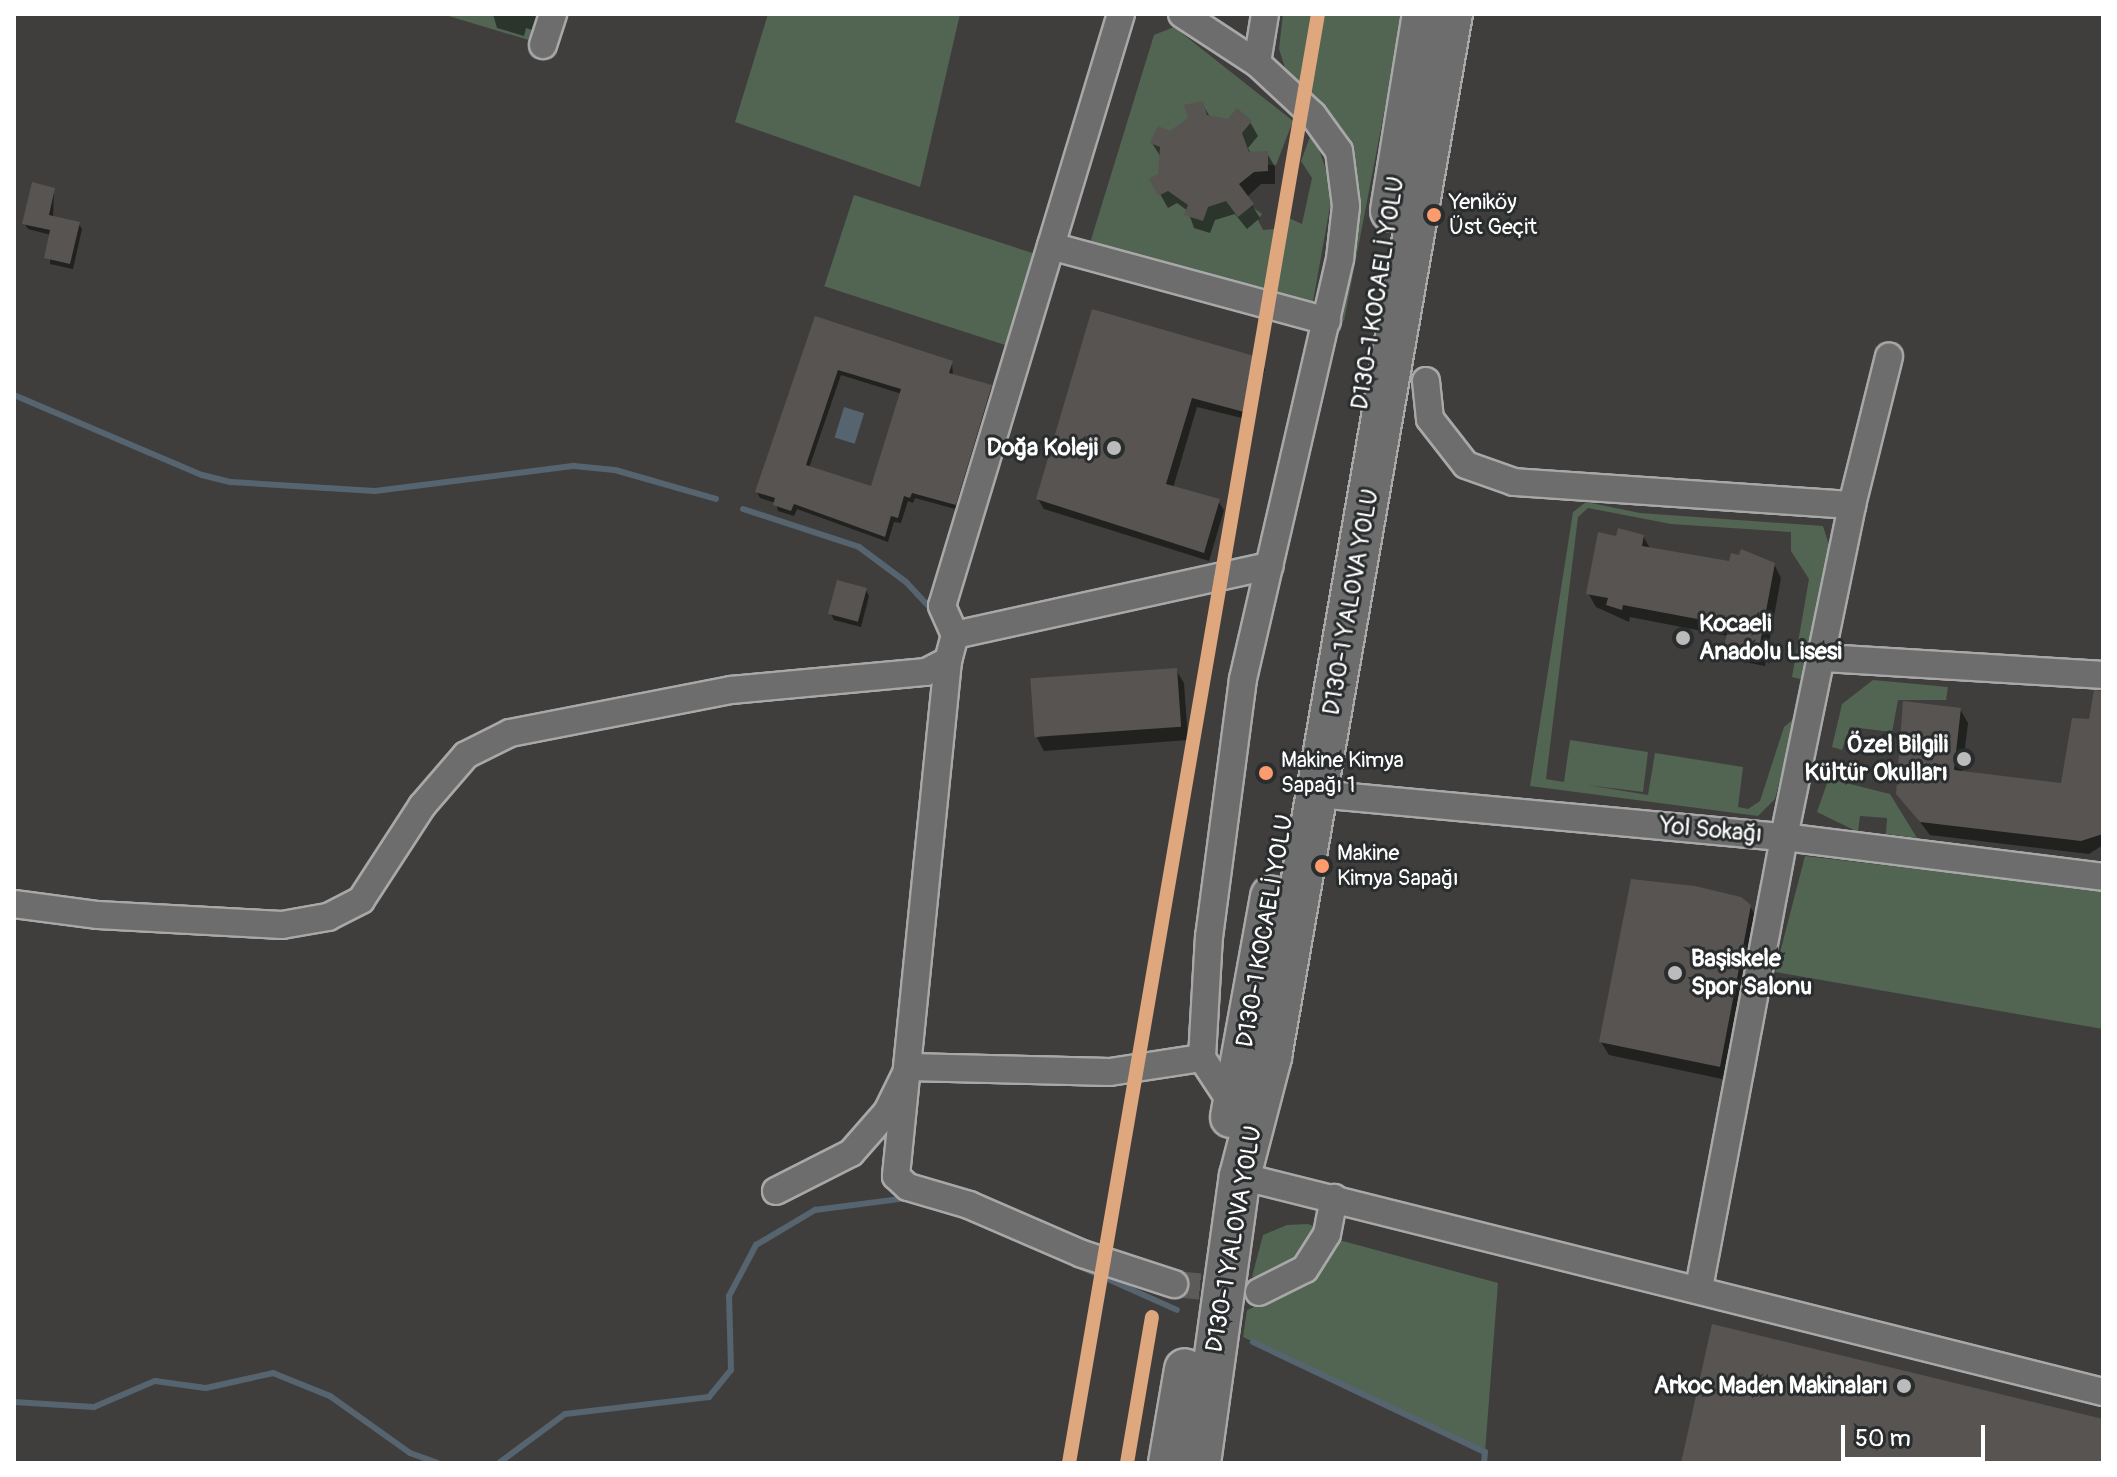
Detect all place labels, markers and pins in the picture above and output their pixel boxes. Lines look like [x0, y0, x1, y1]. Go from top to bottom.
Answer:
place label: Yeniköy Üst Geçit [1449, 189, 1537, 240]
marker: Yeniköy Üst Geçit [1426, 207, 1442, 223]
place label: Doğa Koleji [986, 434, 1098, 462]
marker: Doğa Koleji [1105, 439, 1123, 457]
place label: Kocaeli Anadolu Lisesi [1699, 610, 1842, 666]
marker: Kocaeli Anadolu Lisesi [1674, 629, 1692, 647]
place label: Özel Bilgili Kültür Okulları [1805, 731, 1948, 787]
place label: Makine Kimya Sapağı 1 [1281, 747, 1404, 798]
marker: Özel Bilgili Kültür Okulları [1955, 750, 1973, 768]
marker: Makine Kimya Sapağı 1 [1258, 765, 1274, 781]
place label: Makine Kimya Sapağı [1337, 840, 1459, 892]
marker: Makine Kimya Sapağı [1314, 858, 1330, 874]
place label: Başiskele Spor Salonu [1691, 945, 1812, 1001]
marker: Başiskele Spor Salonu [1666, 964, 1684, 982]
place label: Arkoc Maden Makinaları [1654, 1372, 1888, 1400]
marker: Arkoc Maden Makinaları [1895, 1377, 1913, 1395]

